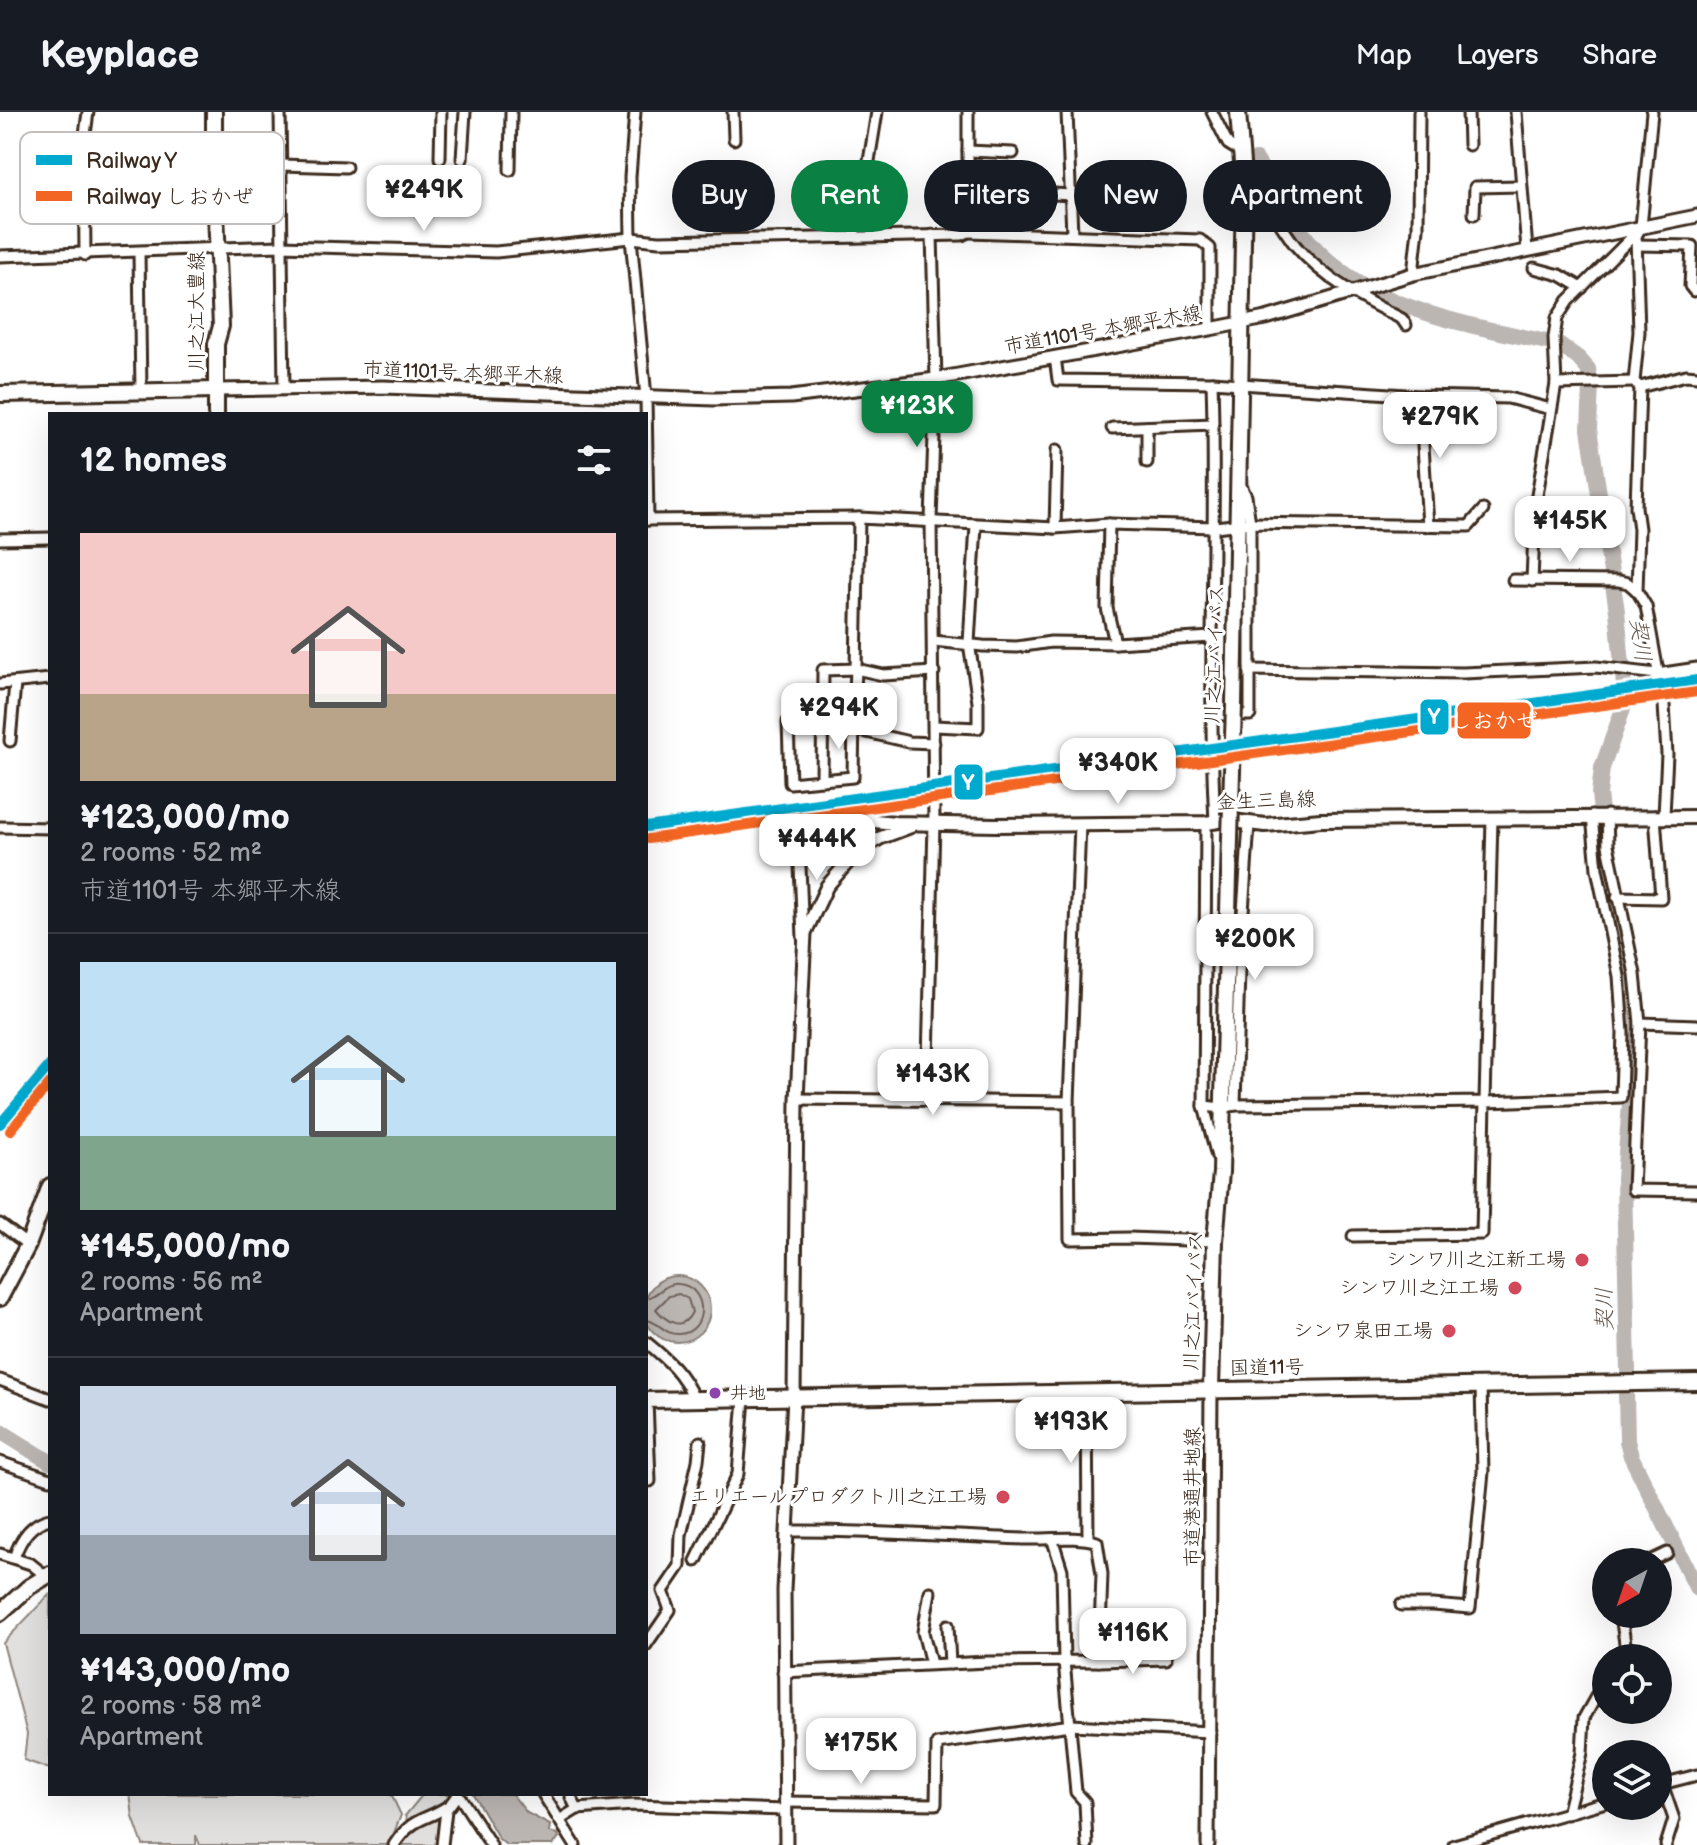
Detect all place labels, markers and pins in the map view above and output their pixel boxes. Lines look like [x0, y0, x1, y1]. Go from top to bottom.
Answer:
pin: ¥249K [368, 165, 480, 233]
pin: ¥123K [861, 381, 973, 449]
pin: ¥279K [1384, 392, 1496, 460]
pin: ¥145K [1514, 496, 1626, 564]
pin: ¥294K [783, 683, 895, 751]
pin: ¥340K [1062, 738, 1174, 806]
pin: ¥444K [761, 814, 873, 882]
pin: ¥200K [1199, 914, 1311, 982]
pin: ¥143K [877, 1049, 989, 1117]
place label: シンワ川之江新工場 [1386, 1248, 1566, 1272]
marker: シンワ川之江新工場 [1573, 1251, 1591, 1269]
place label: シンワ川之江工場 [1339, 1276, 1499, 1300]
marker: シンワ川之江工場 [1506, 1279, 1524, 1297]
place label: シンワ泉田工場 [1293, 1319, 1433, 1343]
marker: シンワ泉田工場 [1440, 1322, 1458, 1340]
place label: 井地 [730, 1383, 766, 1404]
marker: 井地 [707, 1385, 723, 1401]
pin: ¥193K [1015, 1397, 1127, 1465]
place label: エリエールプロダクト川之江工場 [689, 1485, 987, 1509]
marker: エリエールプロダクト川之江工場 [994, 1488, 1012, 1506]
pin: ¥116K [1077, 1608, 1189, 1676]
pin: ¥175K [805, 1718, 917, 1786]

